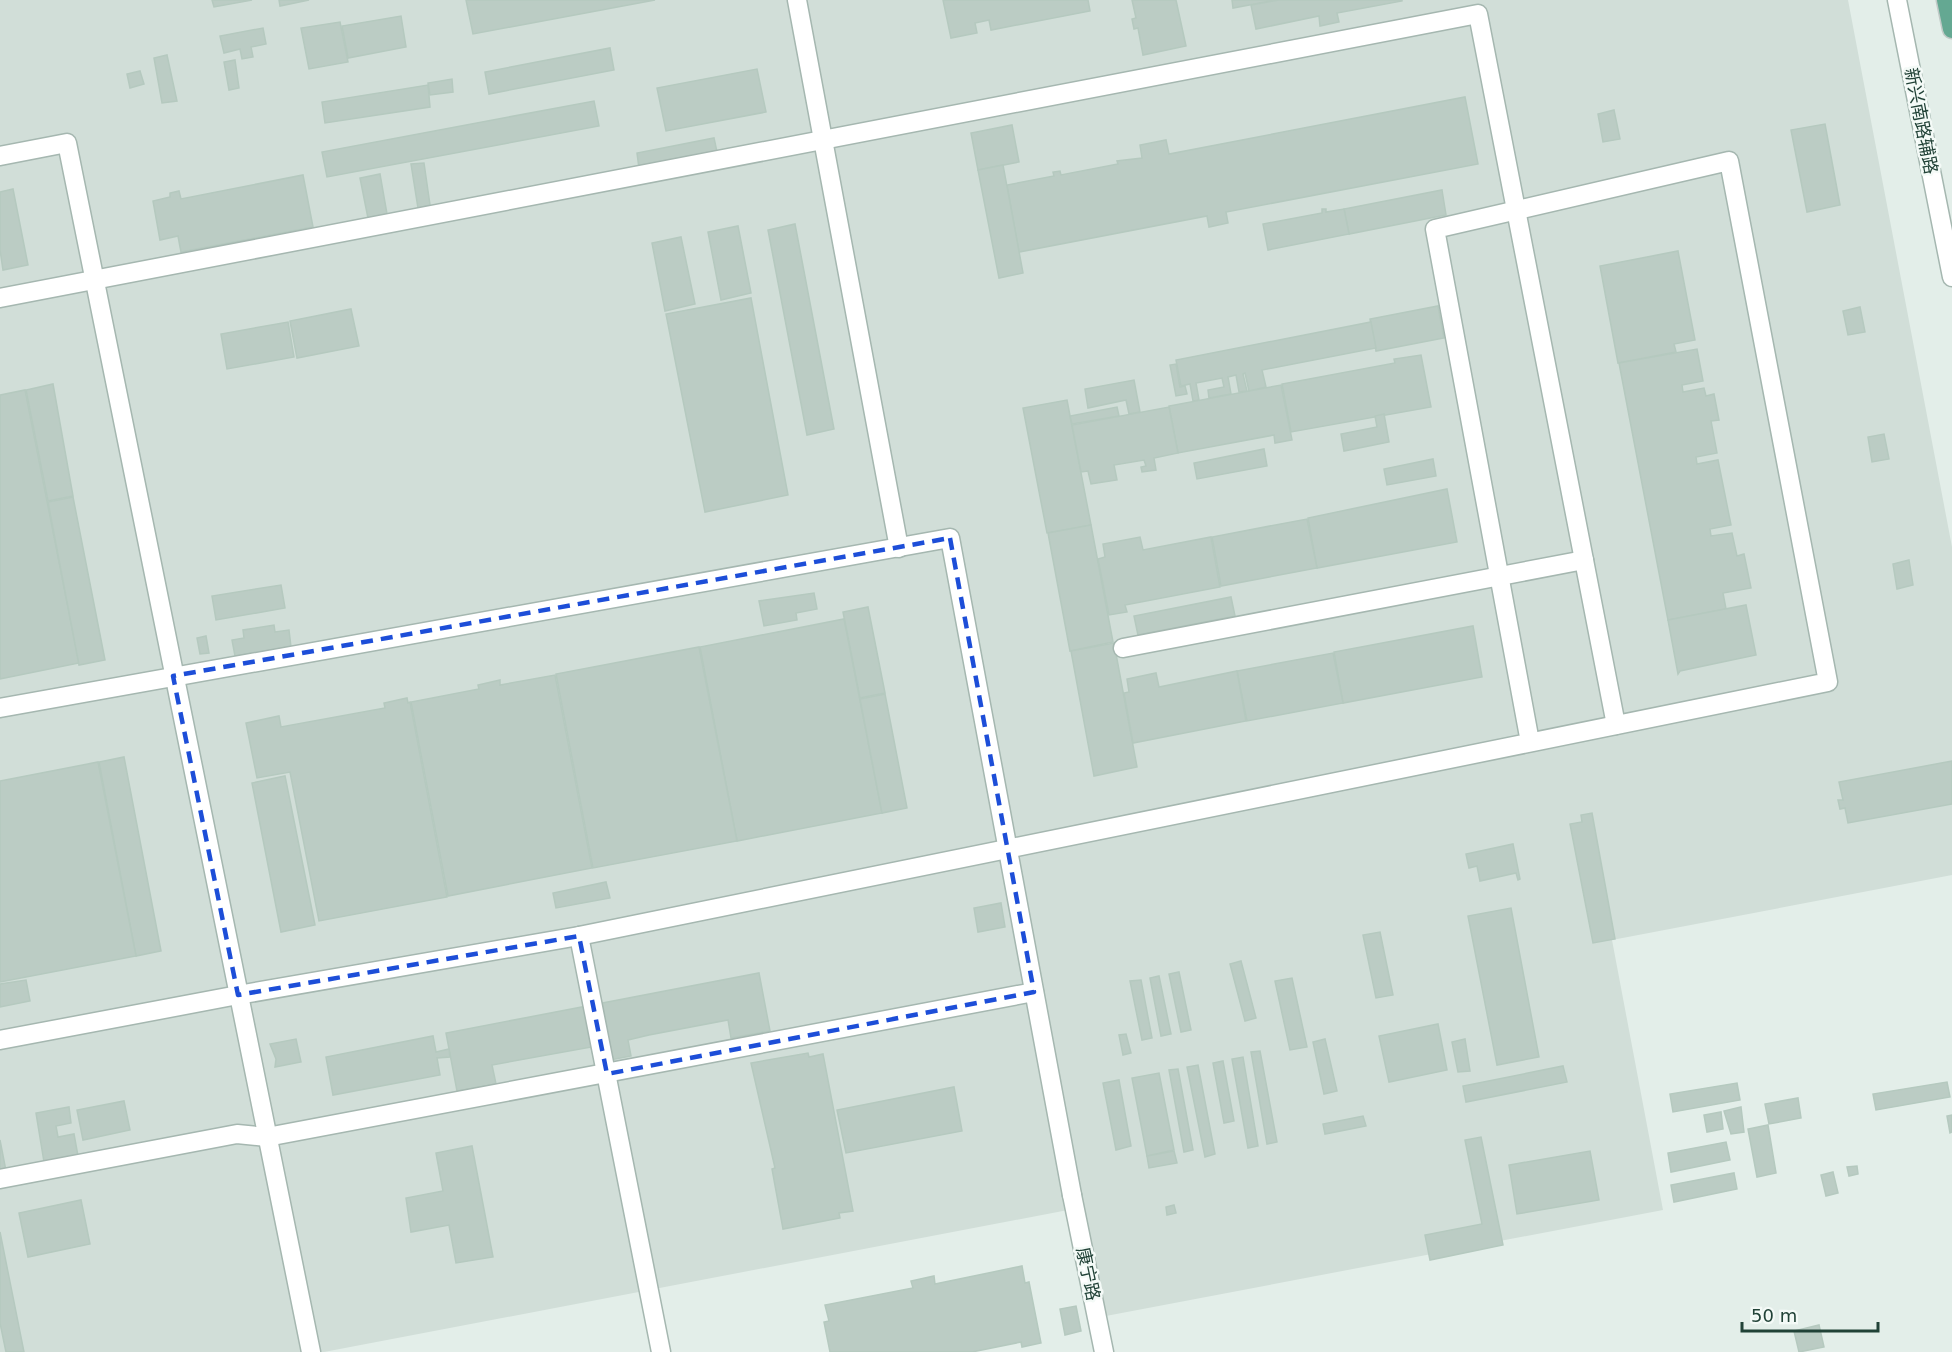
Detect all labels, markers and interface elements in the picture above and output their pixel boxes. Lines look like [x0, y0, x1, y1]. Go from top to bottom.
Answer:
street label: 新兴南路辅路 [1901, 66, 1942, 176]
street label: 康宁路 [1073, 1245, 1104, 1302]
scale bar [1742, 1295, 1878, 1333]
text: 50 m [1751, 1305, 1797, 1326]

